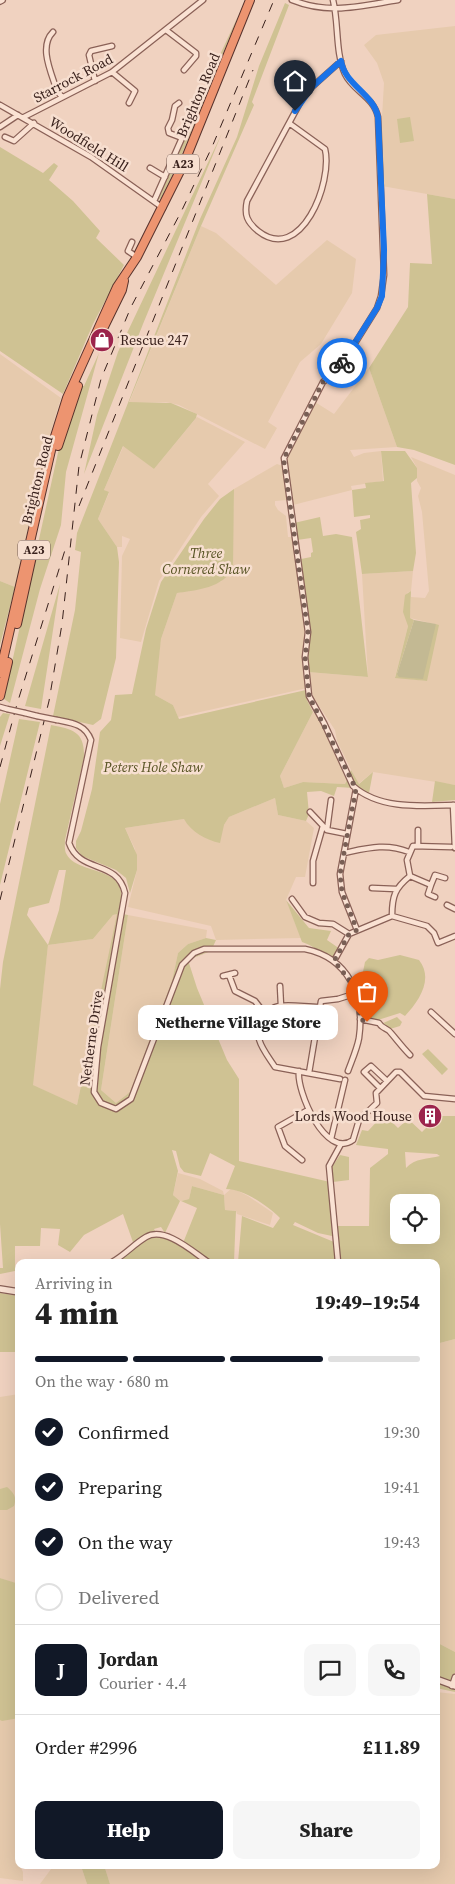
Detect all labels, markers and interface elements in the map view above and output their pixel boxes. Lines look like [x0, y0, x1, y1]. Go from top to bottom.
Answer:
street label: Starrock Road [30, 49, 116, 107]
street label: Brighton Road [171, 50, 225, 140]
pin [274, 60, 316, 111]
icon: home [281, 67, 309, 95]
street label: Woodfield Hill [45, 112, 133, 176]
road number: A23 [167, 154, 199, 173]
shop icon: Rescue 247 [89, 327, 115, 353]
place label: Rescue 247 [120, 330, 188, 350]
courier [317, 338, 367, 388]
icon: bike [328, 349, 356, 377]
street label: Brighton Road [16, 434, 58, 526]
road number: A23 [18, 540, 50, 560]
park label: Three Cornered Shaw [162, 543, 251, 579]
park label: Peters Hole Shaw [103, 757, 203, 777]
pin [346, 971, 388, 1022]
icon: bag [353, 978, 381, 1006]
street label: Netherne Drive [74, 989, 108, 1087]
callout: Netherne Village Store [137, 1004, 337, 1040]
text: Netherne Village Store [155, 1011, 321, 1033]
building icon: Lords Wood House [417, 1103, 443, 1129]
place label: Lords Wood House [295, 1106, 412, 1126]
map controls [390, 1194, 440, 1244]
button: locate [390, 1194, 440, 1244]
text: Arriving in [35, 1272, 113, 1294]
text: 19:49–19:54 [315, 1289, 420, 1315]
text: 4 min [35, 1291, 118, 1335]
text: On the way · 680 m [35, 1370, 169, 1392]
icon: check [35, 1418, 63, 1446]
text: Confirmed [78, 1419, 169, 1445]
text: 19:30 [383, 1421, 420, 1443]
icon: check [35, 1473, 63, 1501]
text: Preparing [78, 1474, 162, 1500]
text: 19:41 [383, 1476, 420, 1498]
icon: check [35, 1528, 63, 1556]
text: On the way [78, 1529, 173, 1555]
text: 19:43 [383, 1531, 420, 1553]
text: Delivered [78, 1584, 159, 1610]
button: chat [304, 1644, 356, 1696]
button: phone [368, 1644, 420, 1696]
text: Jordan [99, 1646, 158, 1672]
text: J [57, 1657, 65, 1683]
text: Courier · 4.4 [99, 1672, 187, 1694]
text: Order #2996 [35, 1734, 137, 1760]
text: £11.89 [363, 1734, 420, 1760]
button: Help [35, 1801, 223, 1859]
button: Share [233, 1801, 420, 1859]

